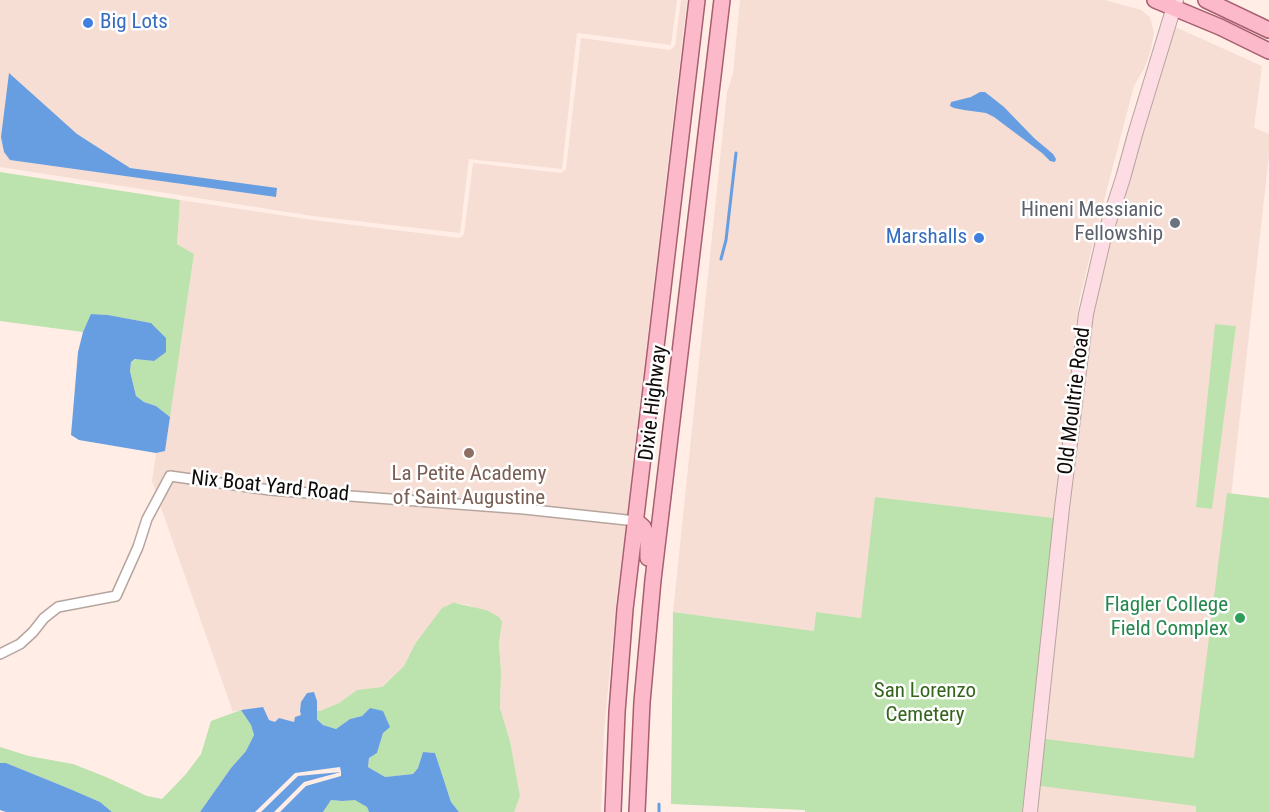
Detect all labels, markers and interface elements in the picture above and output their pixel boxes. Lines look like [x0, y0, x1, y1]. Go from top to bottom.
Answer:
place label: Big Lots [100, 10, 168, 36]
marker: Big Lots [81, 16, 95, 30]
place label: Hineni Messianic Fellowship [1021, 198, 1163, 248]
marker: Hineni Messianic Fellowship [1168, 216, 1182, 230]
place label: Marshalls [886, 225, 967, 251]
marker: Marshalls [972, 231, 986, 245]
street label: Old Moultrie Road [1053, 326, 1097, 476]
street label: Dixie Highway [634, 344, 674, 462]
marker: La Petite Academy of Saint Augustine [462, 446, 476, 460]
place label: La Petite Academy of Saint Augustine [392, 462, 546, 512]
street label: Nix Boat Yard Road [190, 466, 350, 508]
place label: Flagler College Field Complex [1105, 593, 1228, 643]
marker: Flagler College Field Complex [1233, 611, 1247, 625]
park label: San Lorenzo Cemetery [874, 679, 976, 729]

